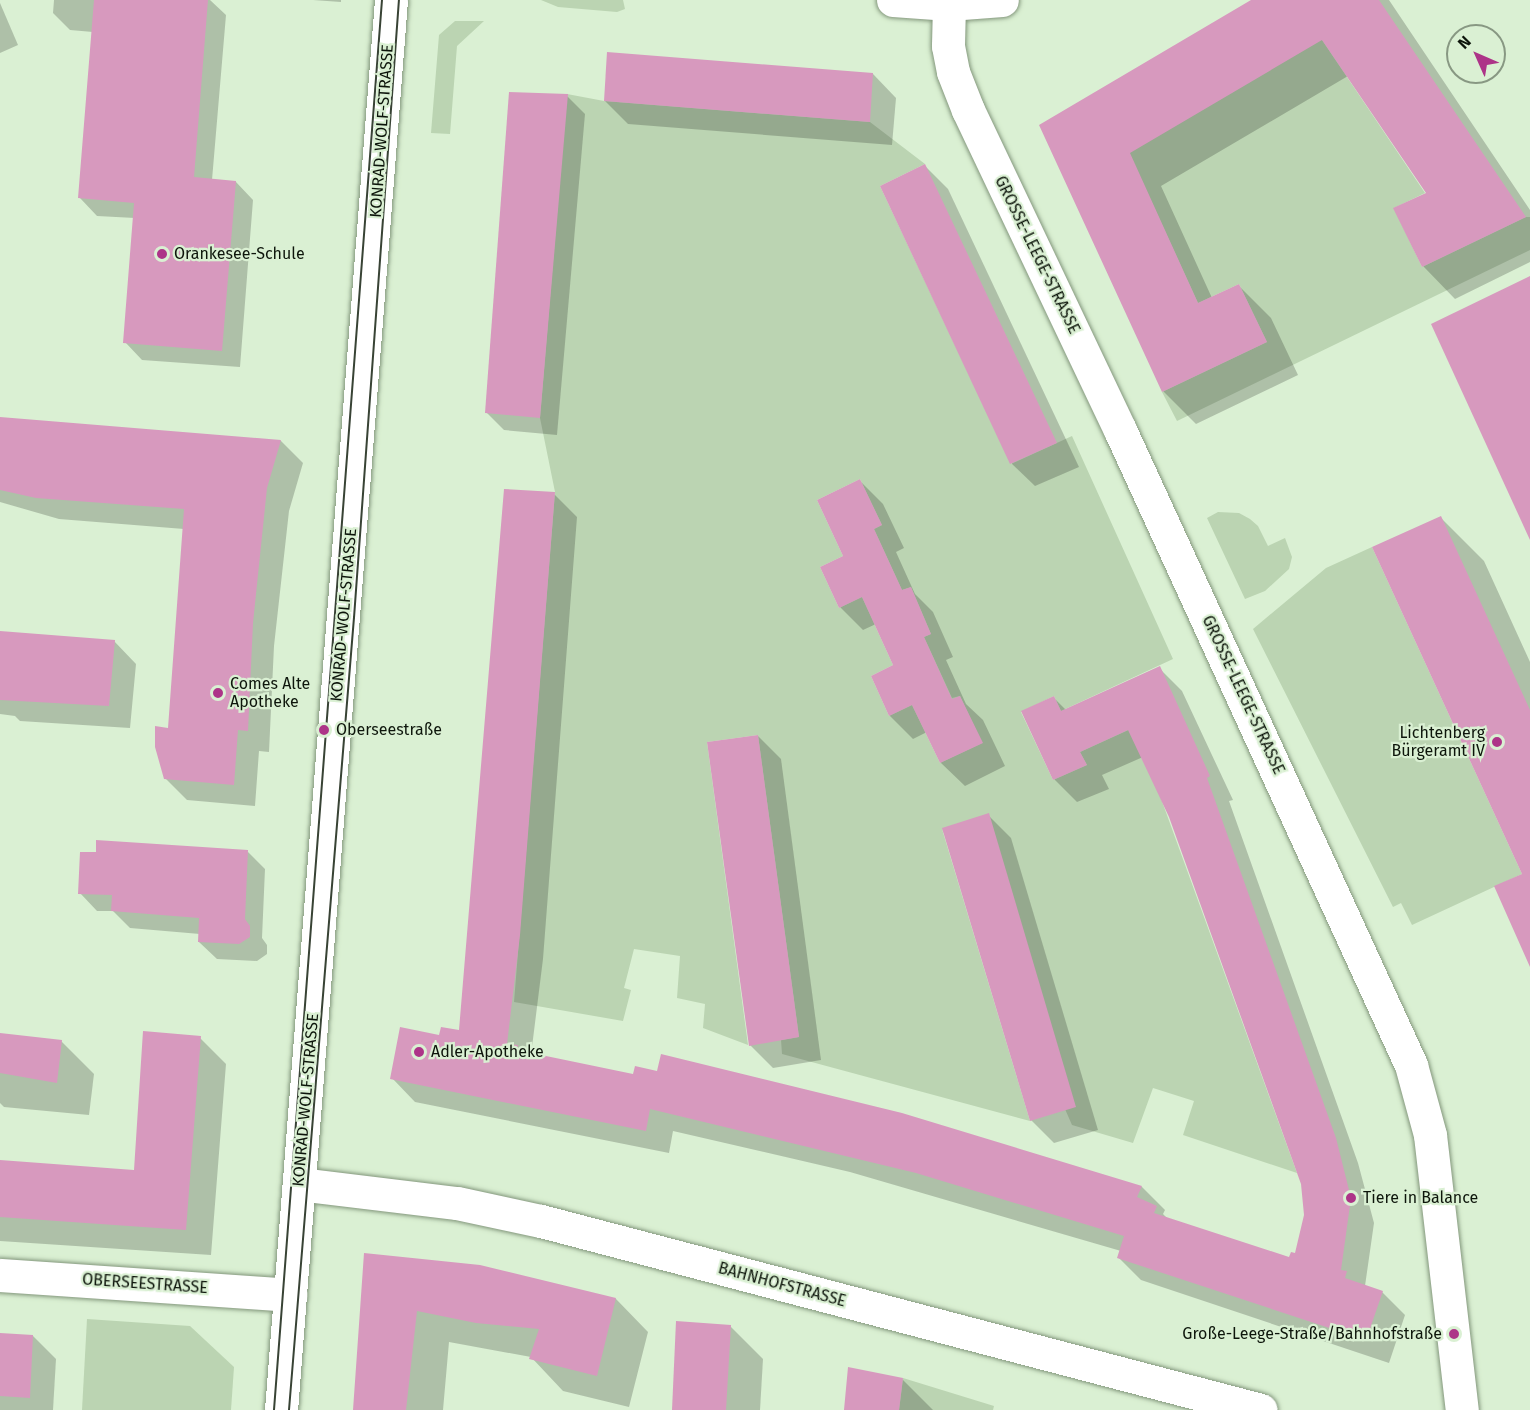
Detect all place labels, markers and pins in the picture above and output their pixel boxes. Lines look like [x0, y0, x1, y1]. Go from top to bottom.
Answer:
place label: Orankesee-Schule [174, 244, 305, 264]
marker: Orankesee-Schule [155, 247, 169, 261]
place label: Comes Alte Apotheke [230, 674, 310, 712]
marker: Comes Alte Apotheke [211, 686, 225, 700]
place label: Oberseestraße [336, 720, 442, 740]
marker: Oberseestraße [317, 723, 331, 737]
place label: Lichtenberg Bürgeramt IV [1392, 723, 1485, 761]
marker: Lichtenberg Bürgeramt IV [1490, 735, 1504, 749]
place label: Adler-Apotheke [431, 1042, 544, 1062]
marker: Adler-Apotheke [412, 1045, 426, 1059]
place label: Tiere in Balance [1363, 1188, 1478, 1208]
marker: Tiere in Balance [1344, 1191, 1358, 1205]
place label: Große-Leege-Straße/Bahnhofstraße [1182, 1324, 1442, 1344]
marker: Große-Leege-Straße/Bahnhofstraße [1447, 1327, 1461, 1341]

